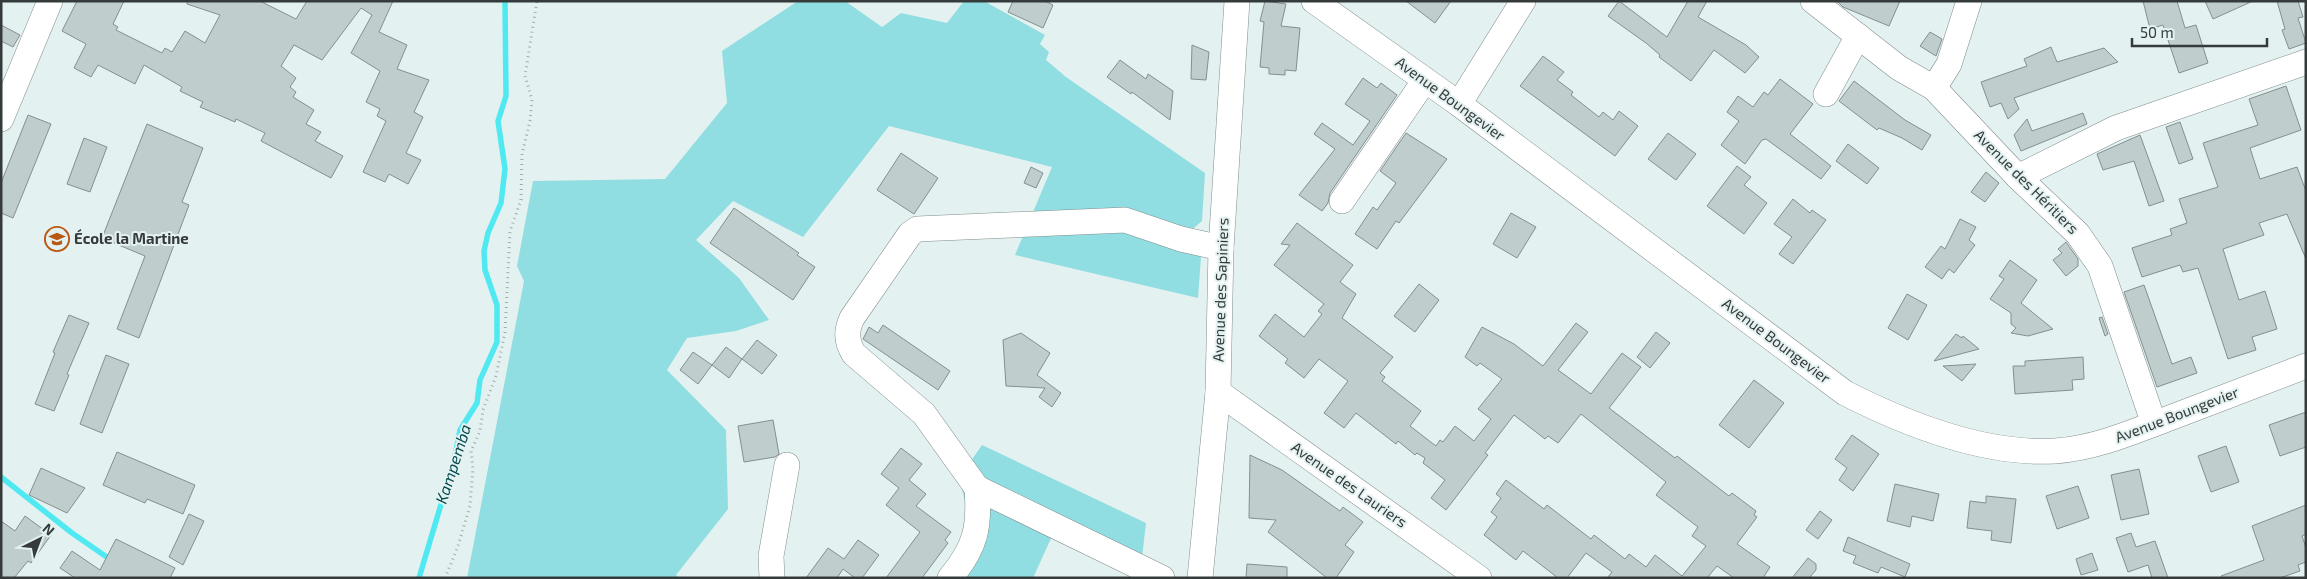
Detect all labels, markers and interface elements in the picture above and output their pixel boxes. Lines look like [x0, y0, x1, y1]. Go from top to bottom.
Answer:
scale bar [2132, 15, 2267, 47]
text: 50 m [2140, 23, 2174, 41]
street label: Avenue Boungevier [1392, 52, 1509, 144]
street label: Avenue des Héritiers [1971, 125, 2083, 237]
street label: Avenue des Sapiniers [1208, 217, 1232, 362]
school or university icon: École la Martine [44, 226, 70, 252]
place label: École la Martine [74, 228, 189, 247]
street label: Avenue Boungevier [1719, 294, 1834, 387]
street label: Avenue Boungevier [2112, 382, 2241, 446]
water label: Kampemba [431, 422, 474, 506]
street label: Avenue des Lauriers [1288, 437, 1411, 531]
north arrow [15, 514, 65, 564]
text: N [40, 519, 58, 539]

